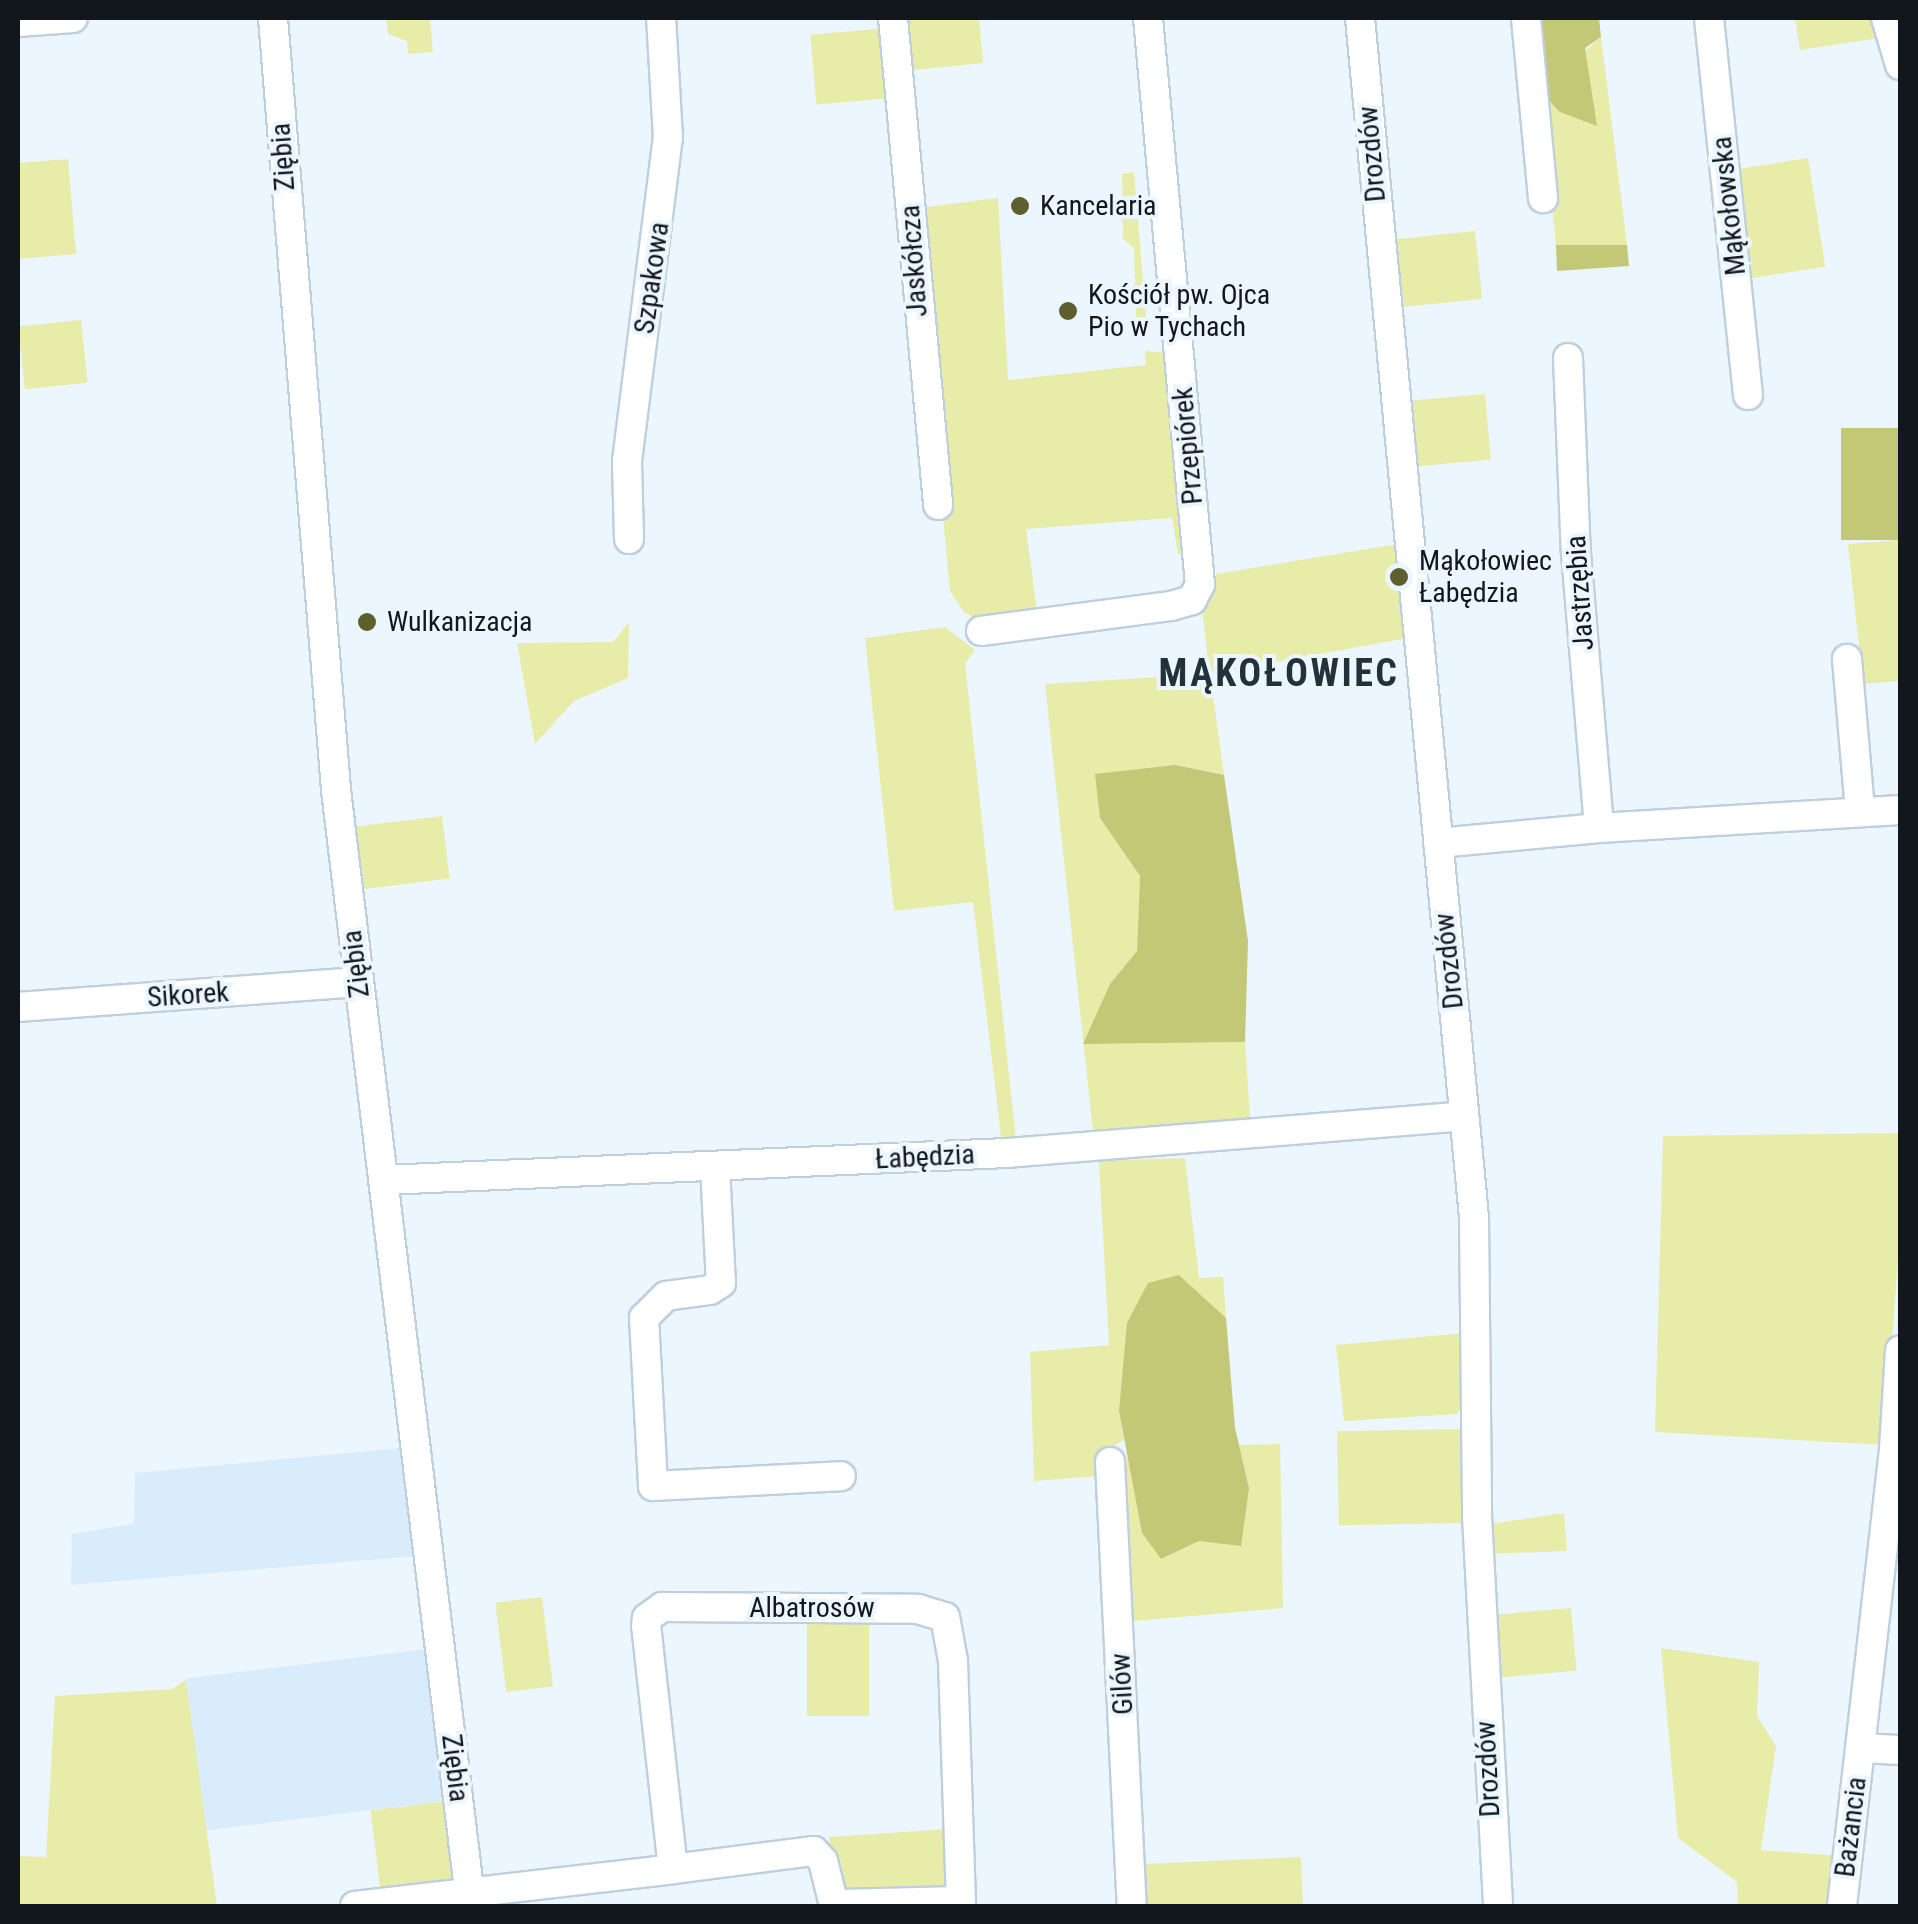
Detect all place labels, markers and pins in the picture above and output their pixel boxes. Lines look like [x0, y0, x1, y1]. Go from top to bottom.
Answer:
place label: Kancelaria [1040, 189, 1157, 223]
marker: Kancelaria [1009, 195, 1031, 217]
place label: Kościół pw. Ojca Pio w Tychach [1088, 278, 1270, 344]
marker: Kościół pw. Ojca Pio w Tychach [1057, 300, 1079, 322]
place label: Mąkołowiec Łabędzia [1419, 544, 1552, 610]
marker: Mąkołowiec Łabędzia [1388, 566, 1410, 588]
place label: Wulkanizacja [387, 605, 532, 639]
marker: Wulkanizacja [356, 611, 378, 633]

